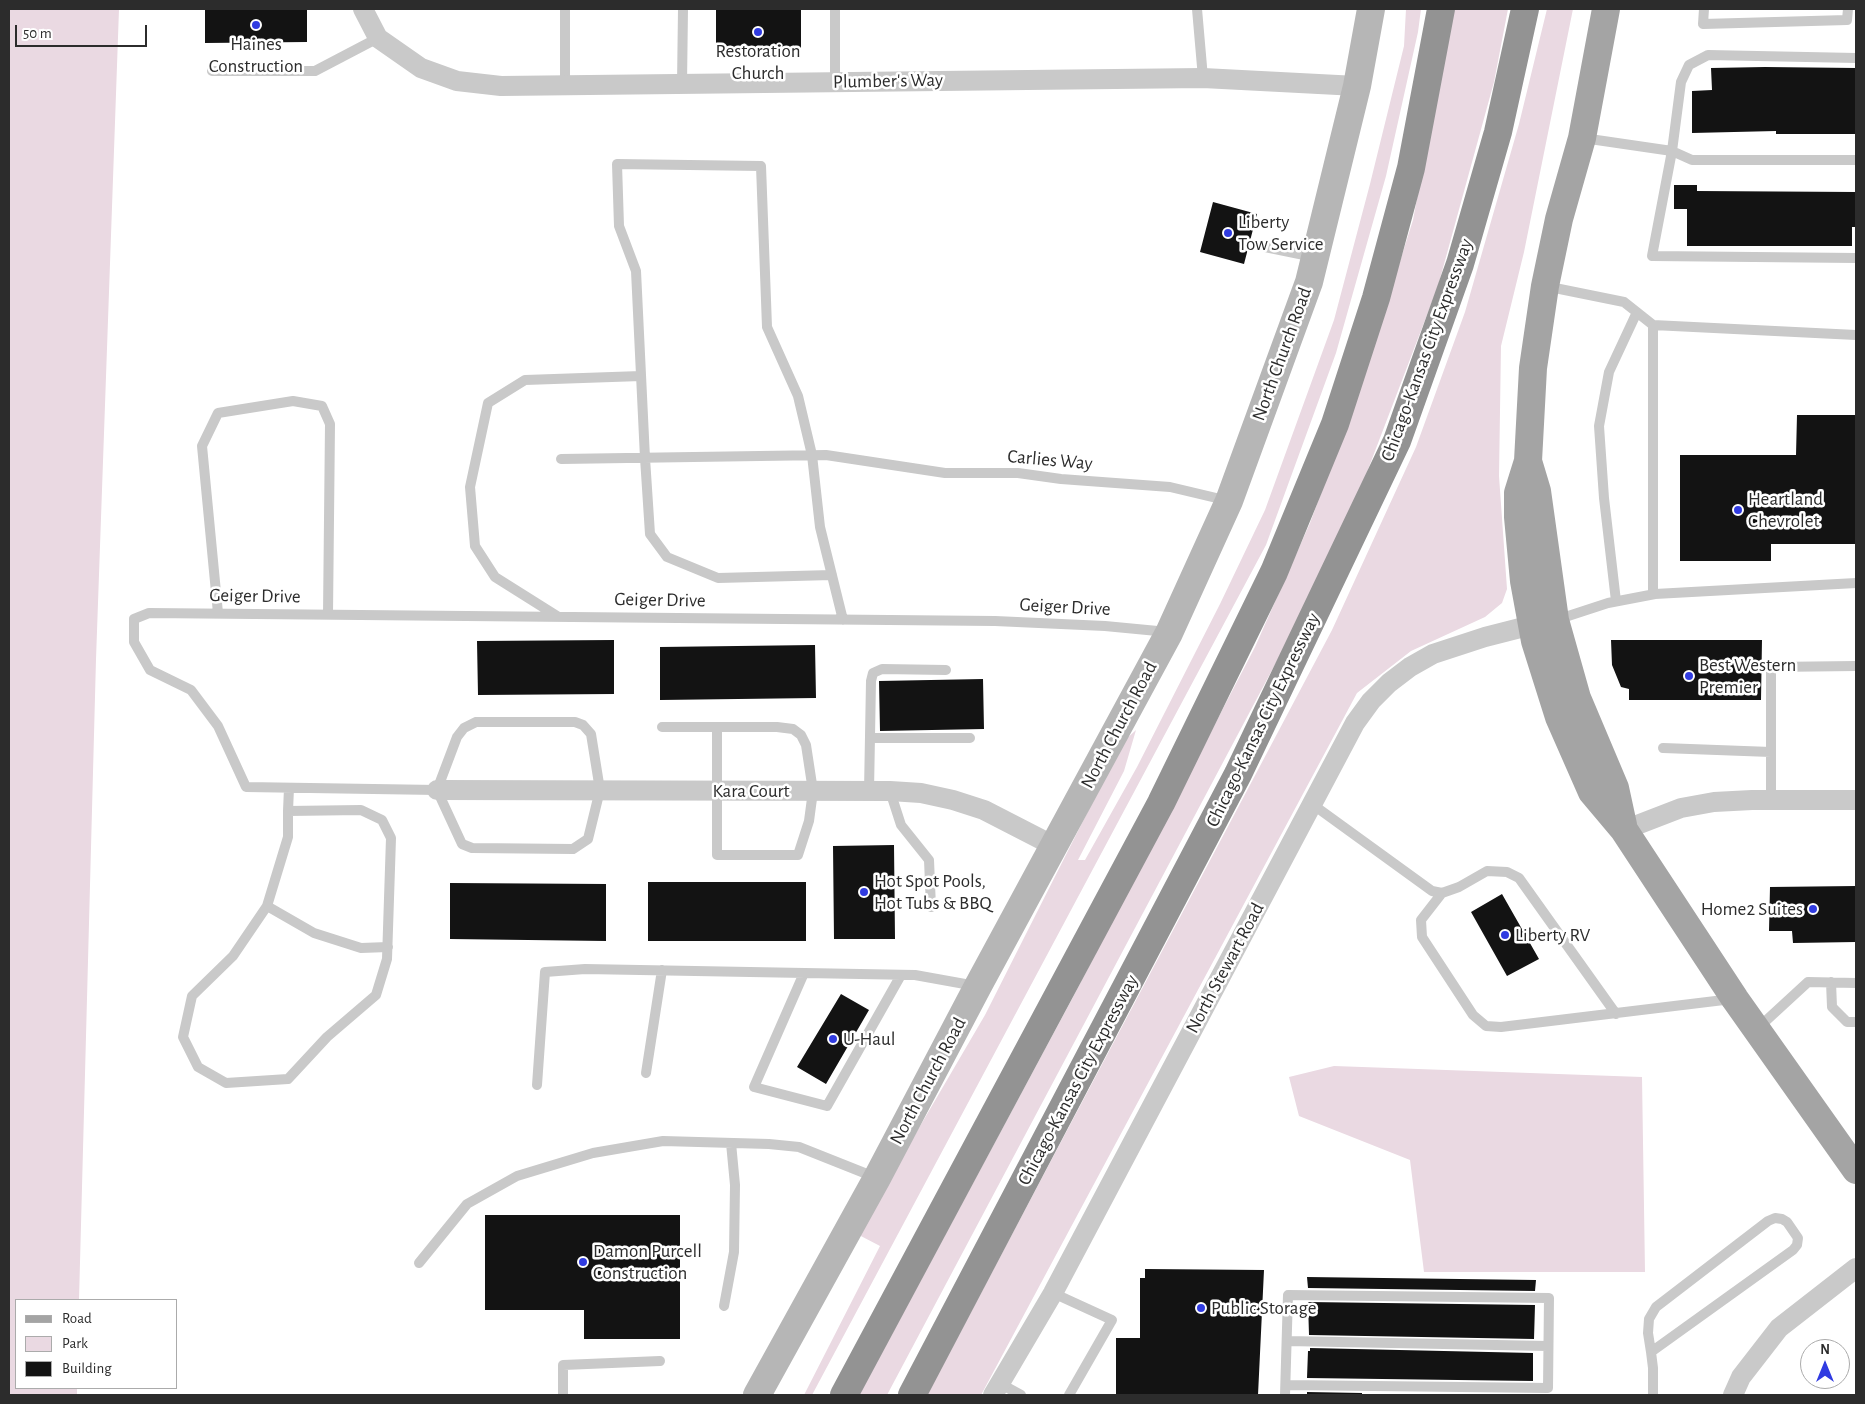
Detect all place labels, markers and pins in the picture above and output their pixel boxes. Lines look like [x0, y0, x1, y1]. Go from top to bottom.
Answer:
marker: Haines Construction [250, 19, 262, 31]
marker: Restoration Church [752, 26, 764, 38]
place label: Haines Construction [209, 33, 303, 77]
place label: Restoration Church [716, 40, 800, 84]
place label: Liberty Tow Service [1238, 211, 1323, 255]
marker: Liberty Tow Service [1222, 227, 1234, 239]
place label: Heartland Chevrolet [1748, 488, 1823, 532]
marker: Heartland Chevrolet [1732, 504, 1744, 516]
place label: Best Western Premier [1699, 654, 1796, 698]
marker: Best Western Premier [1683, 670, 1695, 682]
place label: Hot Spot Pools, Hot Tubs & BBQ [874, 870, 992, 914]
marker: Hot Spot Pools, Hot Tubs & BBQ [858, 886, 870, 898]
place label: Home2 Suites [1701, 898, 1803, 920]
marker: Home2 Suites [1807, 903, 1819, 915]
place label: Liberty RV [1515, 924, 1590, 946]
marker: Liberty RV [1499, 929, 1511, 941]
place label: U-Haul [843, 1028, 895, 1050]
marker: U-Haul [827, 1033, 839, 1045]
place label: Damon Purcell Construction [593, 1240, 702, 1284]
marker: Damon Purcell Construction [577, 1256, 589, 1268]
place label: Public Storage [1211, 1297, 1316, 1319]
marker: Public Storage [1195, 1302, 1207, 1314]

